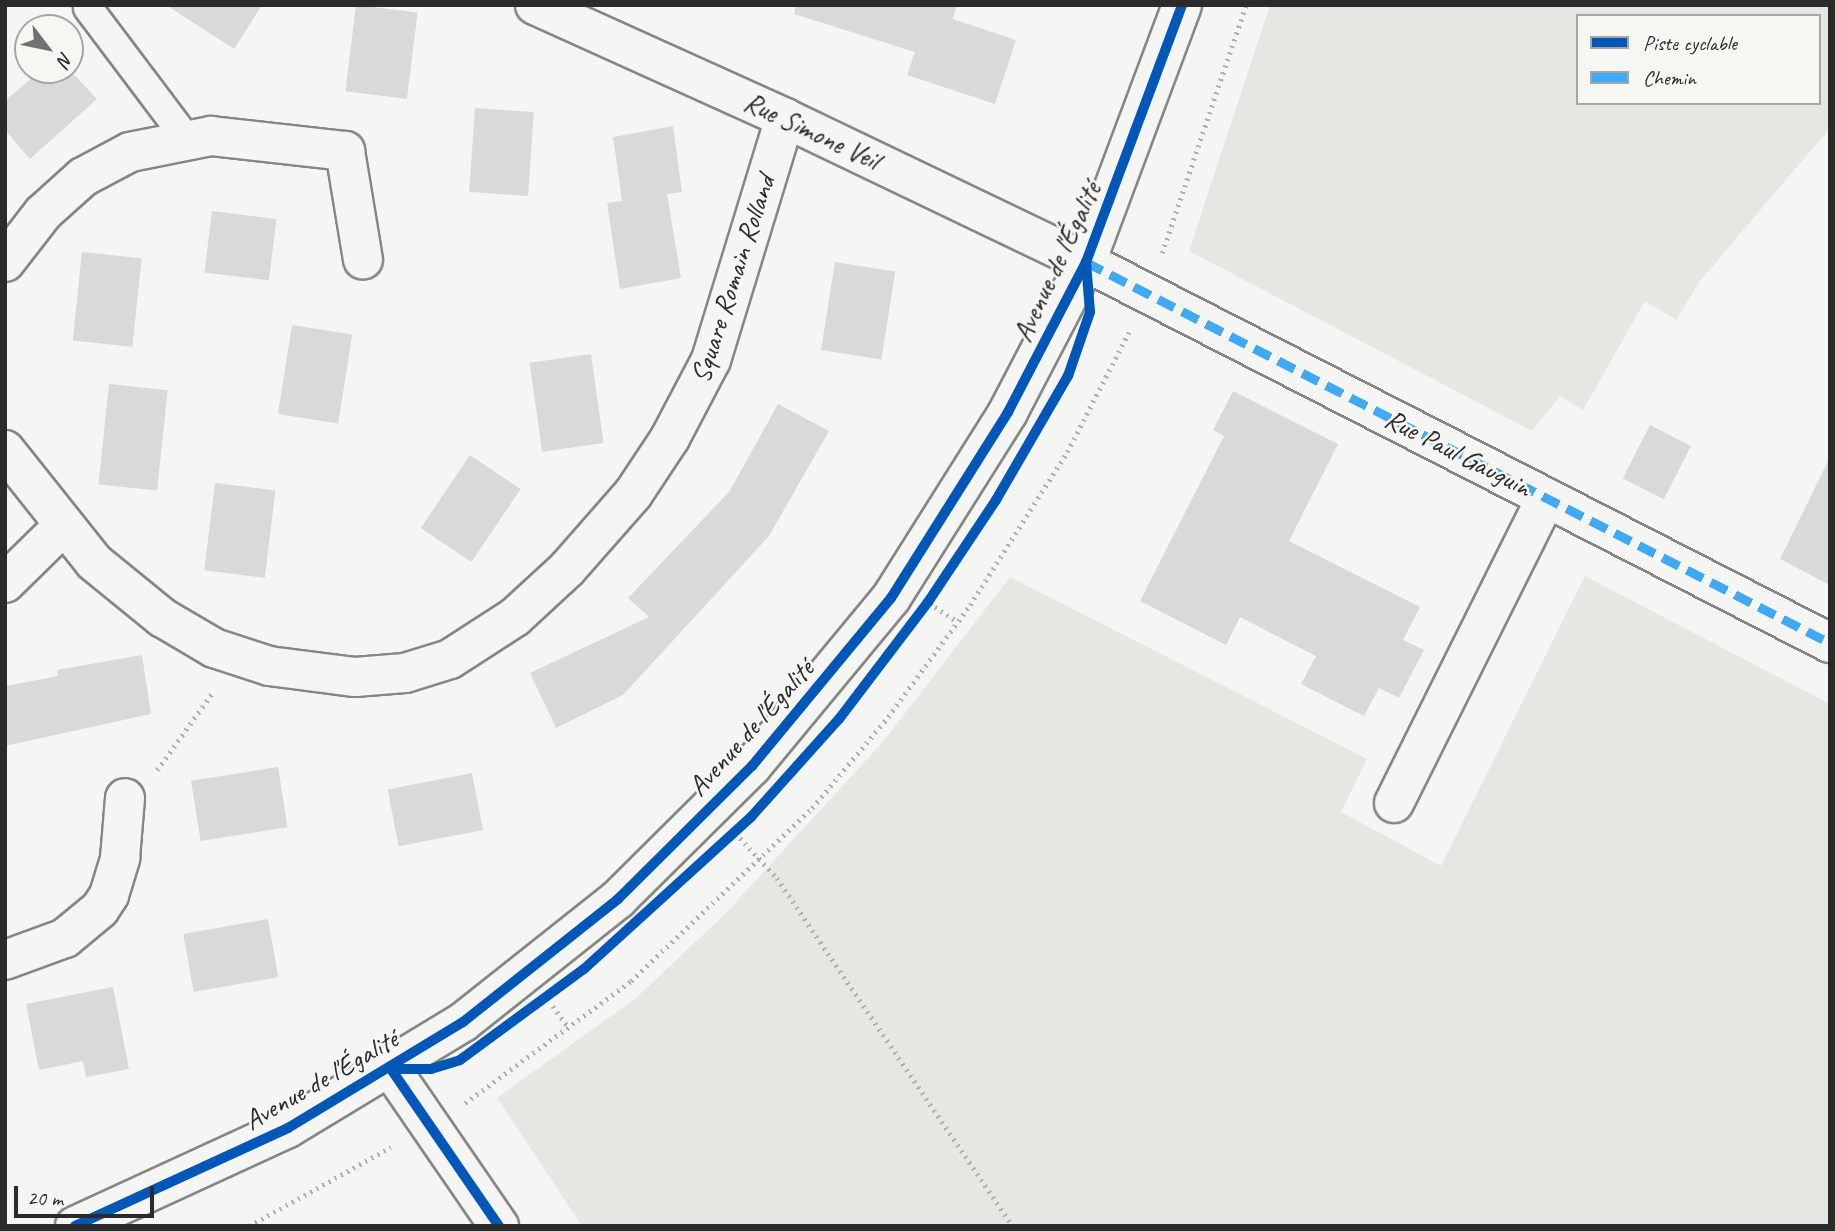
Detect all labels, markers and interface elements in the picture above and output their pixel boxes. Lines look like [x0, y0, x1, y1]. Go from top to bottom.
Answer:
north arrow [14, 14, 84, 84]
legend [1576, 14, 1821, 105]
text: Piste cyclable [1643, 30, 1737, 56]
text: N [52, 48, 78, 70]
text: Chemin [1643, 65, 1696, 91]
street label: Rue Simone Veil [739, 85, 885, 177]
street label: Square Romain Rolland [684, 171, 782, 387]
street label: Avenue de l'Égalité [1005, 177, 1109, 347]
street label: Rue Paul Gauguin [1379, 402, 1537, 504]
street label: Avenue de l'Égalité [681, 653, 821, 803]
street label: Avenue de l'Égalité [238, 1022, 404, 1138]
scale bar [18, 1172, 158, 1216]
text: 20 m [27, 1185, 63, 1211]

